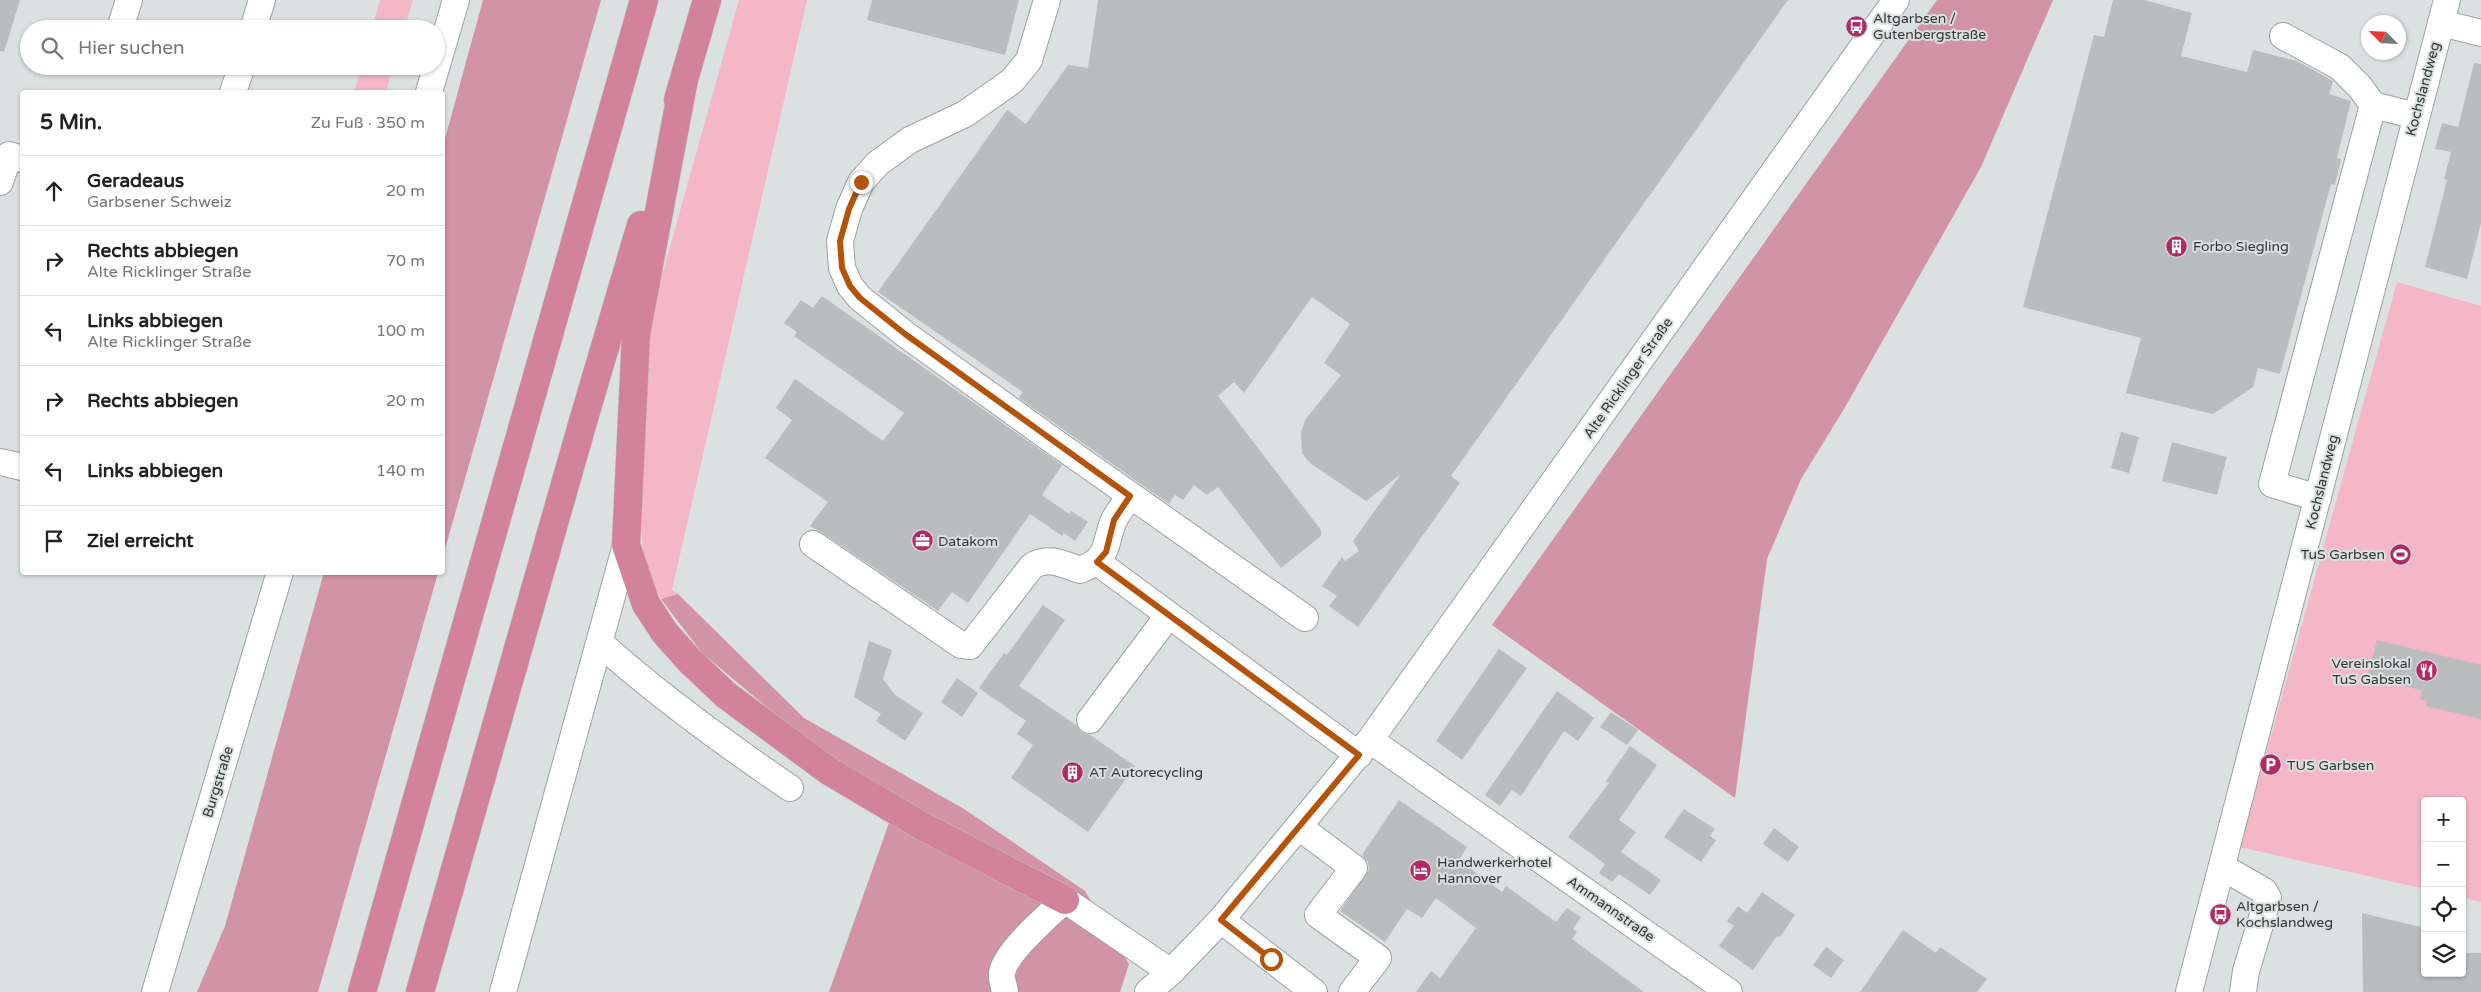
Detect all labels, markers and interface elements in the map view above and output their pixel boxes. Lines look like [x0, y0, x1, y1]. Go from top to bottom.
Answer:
place label: Altgarbsen / Gutenbergstraße [1873, 10, 1986, 43]
bus stop icon: Altgarbsen / Gutenbergstraße [1845, 14, 1869, 38]
north arrow [2361, 15, 2406, 60]
search box [20, 20, 445, 75]
icon: search [38, 34, 66, 62]
text: Hier suchen [78, 37, 185, 59]
street label: Kochslandweg [2402, 40, 2444, 138]
text: 5 Min. [40, 110, 102, 135]
text: Zu Fuß · 350 m [311, 113, 425, 133]
text: Geradeaus [87, 170, 184, 192]
route end [850, 171, 873, 194]
icon: ahead [40, 177, 68, 205]
text: 20 m [386, 181, 425, 201]
text: Garbsener Schweiz [87, 192, 232, 212]
building icon: Forbo Siegling [2165, 234, 2189, 258]
place label: Forbo Siegling [2193, 238, 2289, 255]
text: Rechts abbiegen [87, 240, 239, 262]
icon: right [40, 247, 68, 275]
text: 70 m [386, 251, 425, 271]
text: Alte Ricklinger Straße [87, 262, 251, 282]
text: Links abbiegen [87, 310, 223, 332]
street label: Alte Ricklinger Straße [1580, 314, 1676, 442]
icon: left [40, 317, 68, 345]
text: 100 m [376, 321, 425, 341]
text: Alte Ricklinger Straße [87, 332, 251, 352]
icon: right [40, 387, 68, 415]
text: Rechts abbiegen [87, 390, 239, 412]
text: 20 m [386, 391, 425, 411]
street label: Kochslandweg [2302, 433, 2342, 531]
icon: left [40, 457, 68, 485]
text: Links abbiegen [87, 460, 223, 482]
text: 140 m [376, 461, 425, 481]
icon: arrive [40, 527, 68, 555]
office icon: Datakom [910, 529, 934, 553]
text: Ziel erreicht [87, 530, 194, 552]
place label: Datakom [938, 533, 998, 550]
sports icon: TuS Garbsen [2389, 542, 2413, 566]
place label: TuS Garbsen [2301, 546, 2385, 563]
place label: Vereinslokal TuS Gabsen [2331, 655, 2411, 688]
restaurant icon: Vereinslokal TuS Gabsen [2415, 659, 2439, 683]
street label: Burgstraße [199, 744, 237, 820]
parking icon: TUS Garbsen [2259, 753, 2283, 777]
place label: TUS Garbsen [2287, 757, 2374, 774]
building icon: AT Autorecycling [1061, 760, 1085, 784]
place label: AT Autorecycling [1089, 764, 1203, 781]
map controls [2421, 797, 2466, 977]
button: + [2421, 797, 2466, 842]
button: − [2421, 842, 2466, 887]
place label: Handwerkerhotel Hannover [1437, 854, 1552, 887]
hotel icon: Handwerkerhotel Hannover [1409, 858, 1433, 882]
street label: Ammannstraße [1564, 873, 1658, 945]
button: locate [2421, 887, 2466, 932]
place label: Altgarbsen / Kochslandweg [2236, 898, 2333, 931]
bus stop icon: Altgarbsen / Kochslandweg [2208, 902, 2232, 926]
button: layers [2421, 932, 2466, 977]
route start [1260, 948, 1283, 971]

